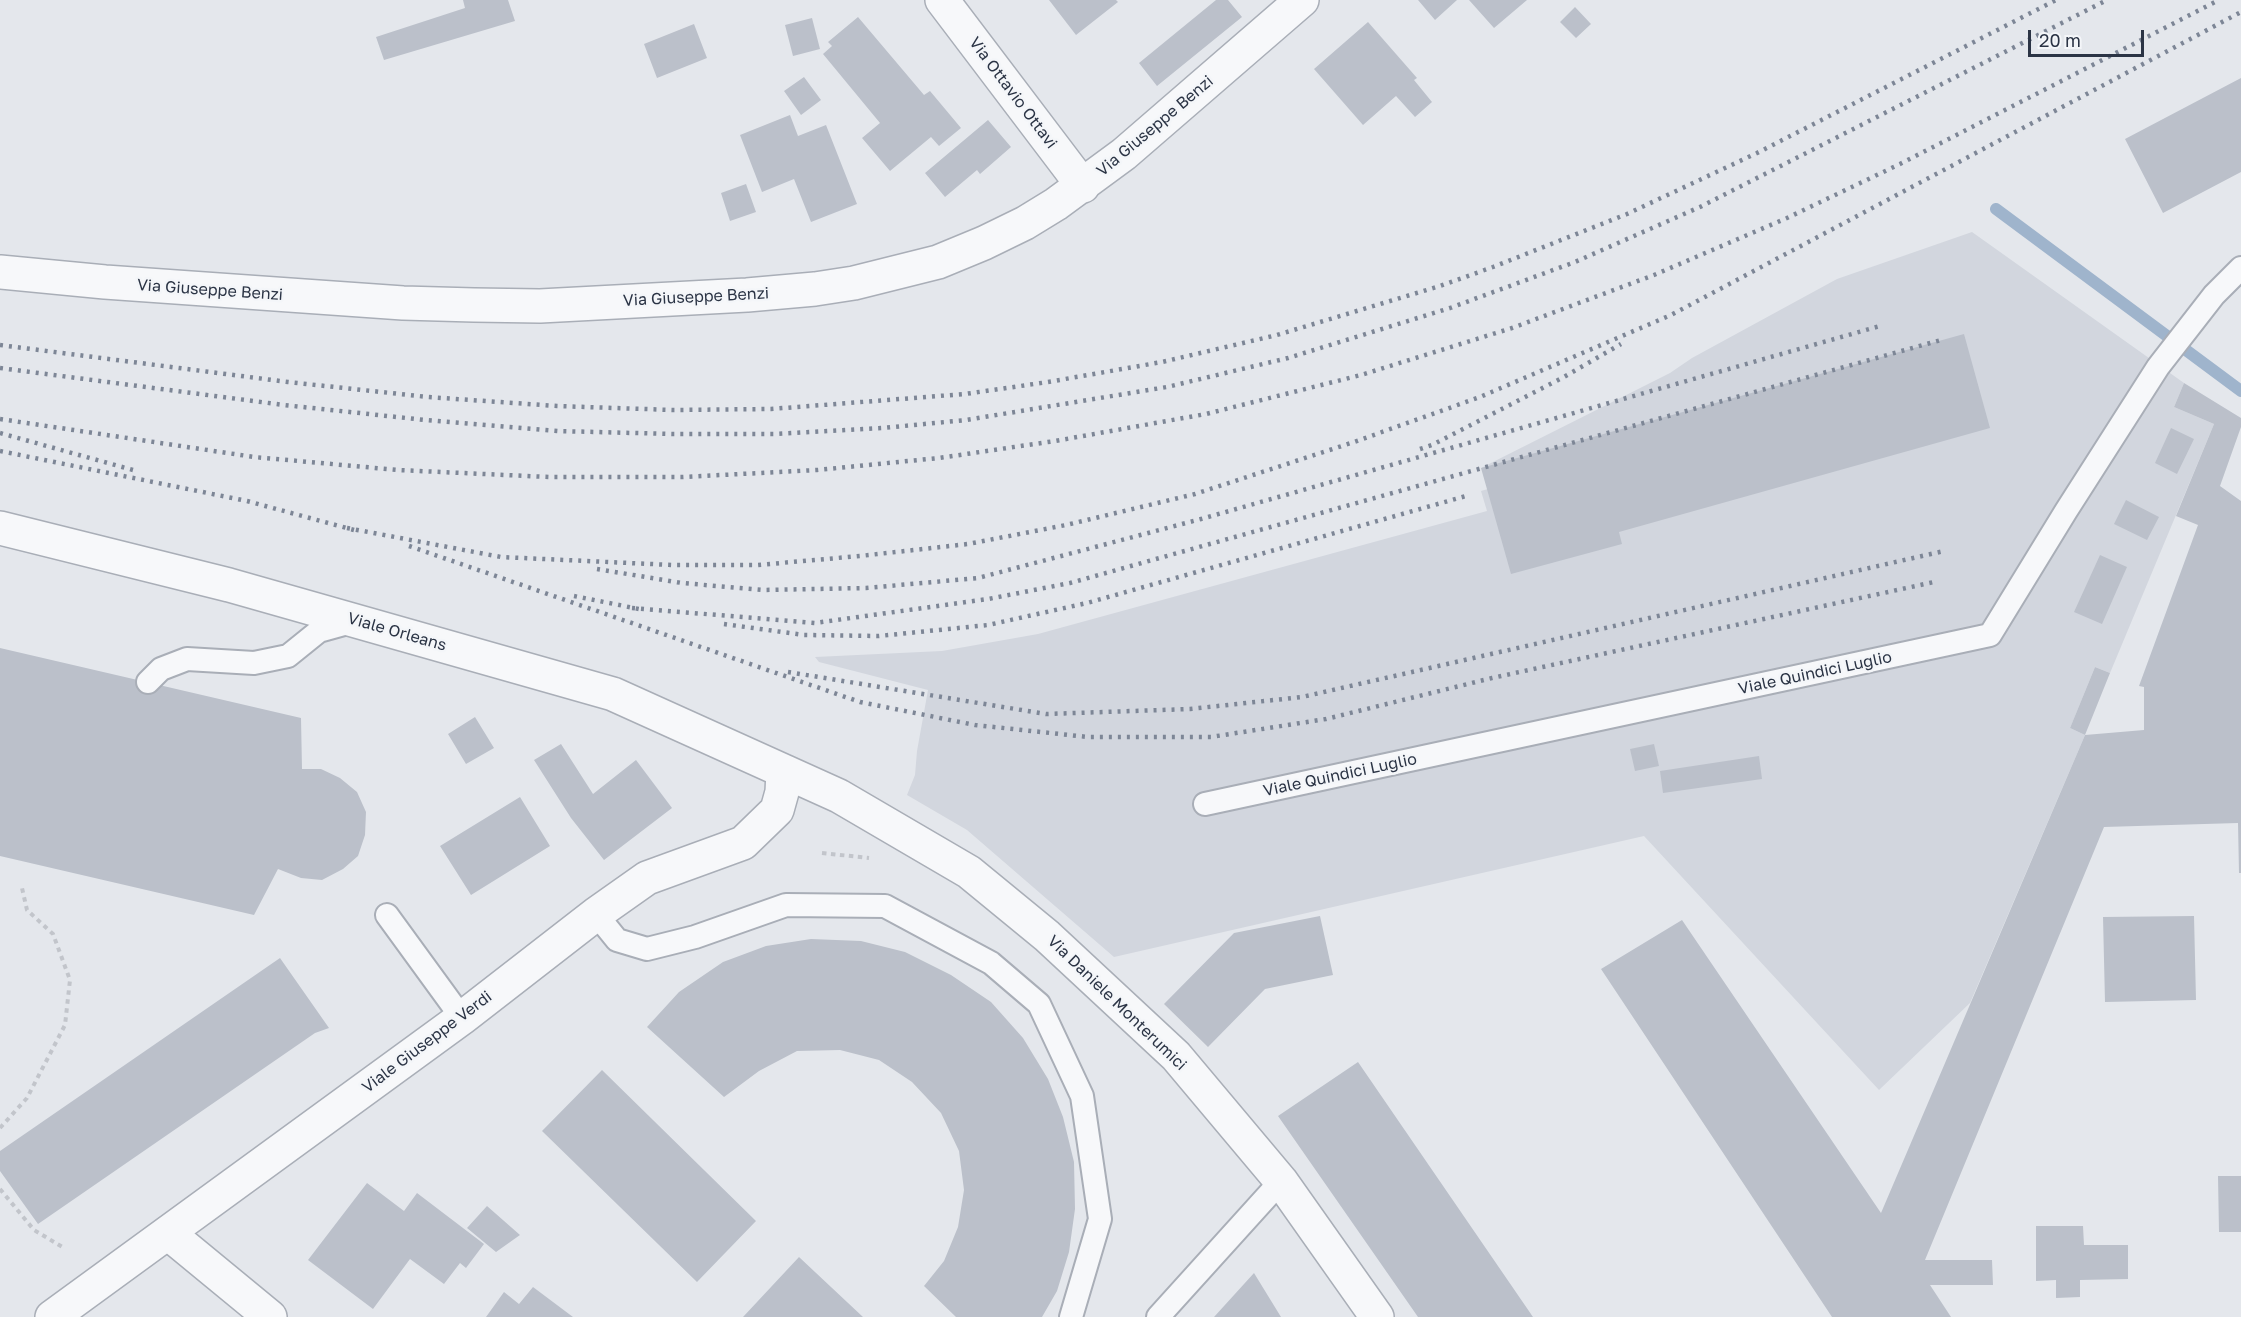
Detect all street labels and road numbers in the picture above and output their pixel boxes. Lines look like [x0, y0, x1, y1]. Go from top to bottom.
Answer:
street label: Via Ottavio Ottavi [965, 33, 1061, 153]
street label: Via Giuseppe Benzi [1093, 72, 1217, 180]
street label: Via Giuseppe Benzi [136, 275, 284, 305]
street label: Via Giuseppe Benzi [622, 284, 770, 310]
street label: Viale Orleans [345, 609, 449, 655]
street label: Viale Quindici Luglio [1737, 647, 1893, 699]
street label: Viale Quindici Luglio [1262, 749, 1418, 801]
street label: Via Daniele Monterumici [1043, 931, 1191, 1075]
street label: Viale Giuseppe Verdi [358, 987, 496, 1097]

